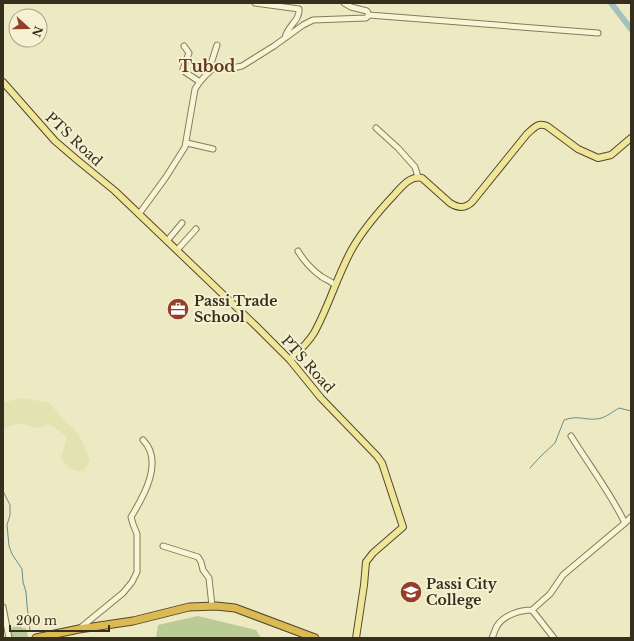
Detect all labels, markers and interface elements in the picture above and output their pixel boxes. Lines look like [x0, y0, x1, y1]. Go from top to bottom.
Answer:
north arrow [8, 8, 48, 48]
text: N [29, 24, 46, 40]
district label: Tubod [179, 56, 235, 76]
street label: PTS Road [42, 108, 107, 170]
place label: Passi Trade School [194, 292, 277, 326]
office icon: Passi Trade School [165, 296, 191, 322]
street label: PTS Road [278, 332, 339, 397]
place label: Passi City College [426, 575, 498, 609]
school or university icon: Passi City College [398, 579, 424, 605]
scale bar [10, 607, 109, 633]
text: 200 m [16, 613, 57, 628]

